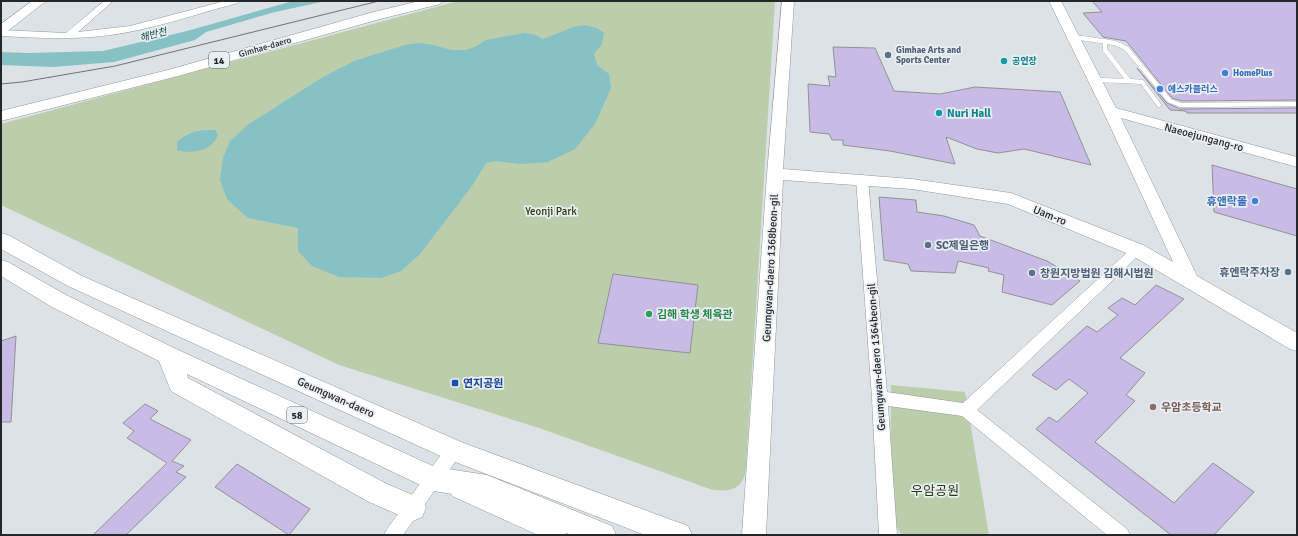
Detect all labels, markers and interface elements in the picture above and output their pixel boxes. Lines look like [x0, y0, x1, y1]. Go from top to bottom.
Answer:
water label: 해반천 [138, 25, 170, 44]
street label: Gimhae-daero [238, 35, 293, 60]
place label: Gimhae Arts and Sports Center [896, 45, 961, 66]
marker: Gimhae Arts and Sports Center [883, 50, 893, 60]
road number: 14 [209, 52, 229, 68]
marker: 공연장 [999, 56, 1009, 66]
place label: 공연장 [1012, 56, 1037, 67]
marker: HomePlus [1220, 68, 1230, 78]
place label: HomePlus [1233, 68, 1273, 79]
marker: 에스카플러스 [1155, 84, 1165, 94]
place label: 에스카플러스 [1168, 84, 1218, 95]
place label: Nuri Hall [947, 107, 991, 120]
marker: Nuri Hall [934, 108, 944, 118]
street label: Naeoejungang-ro [1163, 121, 1245, 154]
street label: Geumgwan-daero 1368beon-gil [760, 194, 781, 342]
place label: 휴앤락몰 [1207, 195, 1247, 208]
marker: 휴앤락몰 [1250, 196, 1260, 206]
street label: Uam-ro [1031, 203, 1069, 228]
park label: Yeonji Park [525, 205, 577, 218]
place label: SC제일은행 [936, 239, 989, 252]
marker: SC제일은행 [923, 240, 933, 250]
place label: 휴엔락주차장 [1219, 266, 1280, 279]
place label: 창원지방법원 김해시법원 [1040, 267, 1154, 280]
marker: 휴엔락주차장 [1283, 267, 1293, 277]
marker: 창원지방법원 김해시법원 [1027, 268, 1037, 278]
street label: Geumgwan-daero 1364beon-gil [865, 283, 888, 431]
place label: 김해 학생 체육관 [657, 308, 733, 321]
marker: 김해 학생 체육관 [644, 309, 654, 319]
street label: Geumgwan-daero [295, 375, 377, 420]
place label: 연지공원 [463, 377, 503, 390]
marker: 연지공원 [450, 378, 460, 388]
place label: 우암초등학교 [1161, 401, 1222, 414]
marker: 우암초등학교 [1148, 402, 1158, 412]
road number: 58 [287, 407, 307, 423]
park label: 우암공원 [911, 483, 959, 499]

